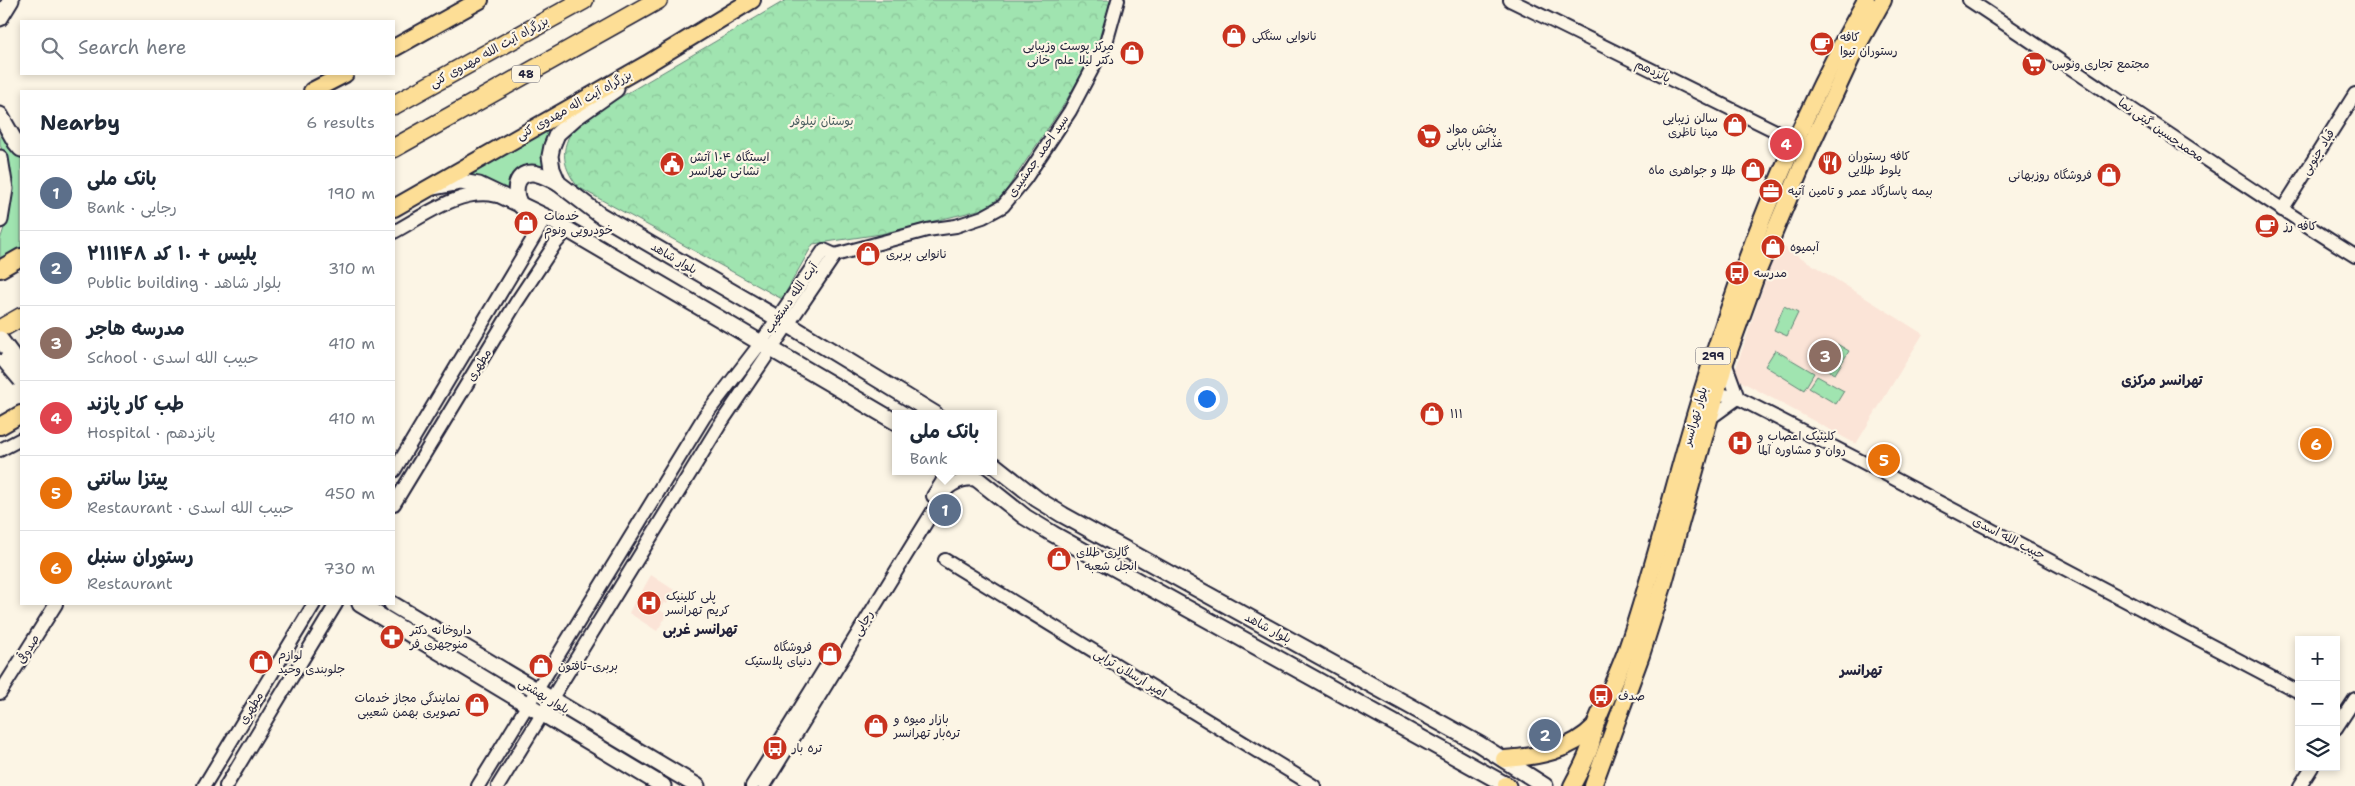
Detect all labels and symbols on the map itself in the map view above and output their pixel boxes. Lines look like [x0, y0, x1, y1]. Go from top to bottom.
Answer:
street label: بزرگراه آیت الله مهدوی کنی [427, 13, 551, 91]
shop icon: نانوایی سنگکی [1221, 23, 1247, 49]
place label: نانوایی سنگکی [1252, 28, 1317, 44]
place label: کافه رستوران تیوا [1840, 29, 1898, 59]
cafe icon: کافه رستوران تیوا [1809, 31, 1835, 57]
place label: مرکز پوست وزیبایی دکتر لیلا علم خانی [1023, 38, 1114, 69]
shop icon: مرکز پوست وزیبایی دکتر لیلا علم خانی [1119, 40, 1145, 66]
supermarket icon: مجتمع تجاری ونوس [2021, 51, 2047, 77]
street label: پانزدهم [1632, 56, 1673, 87]
place label: مجتمع تجاری ونوس [2052, 56, 2149, 73]
road number: 48 [512, 66, 540, 82]
street label: بزرگراه آیت اله مهدوی کنی [513, 67, 635, 143]
street label: محمدحسین گیتی نما [2115, 94, 2207, 166]
place label: سالن زیبایی مینا ناظری [1662, 110, 1718, 140]
street label: سید احمد جمشیدی [1004, 112, 1072, 200]
shop icon: سالن زیبایی مینا ناظری [1722, 112, 1748, 138]
park label: بوستان نیلوفر [790, 113, 853, 129]
place label: پخش مواد غذایی بابایی [1446, 121, 1503, 151]
supermarket icon: پخش مواد غذایی بابایی [1416, 123, 1442, 149]
pin: 4 [1770, 125, 1802, 163]
street label: قباد جنوبی [2298, 126, 2338, 178]
place label: کافه رستوران يلوط طلایی [1848, 148, 1910, 178]
place label: ایستگاه ۱۰۴ آتش ‌نشانی تهرانسر [689, 149, 769, 179]
restaurant icon: کافه رستوران يلوط طلایی [1817, 150, 1843, 176]
public building icon: ایستگاه ۱۰۴ آتش ‌نشانی تهرانسر [659, 151, 685, 177]
shop icon: طلا و جواهری ماه [1740, 157, 1766, 183]
place label: طلا و جواهری ماه [1648, 162, 1736, 178]
shop icon: فروشگاه روزبهانی [2096, 162, 2122, 188]
place label: فروشگاه روزبهانی [2008, 167, 2092, 183]
office icon: بیمه پاسارگاد عمر و تامین آتیه [1758, 178, 1784, 204]
place label: بیمه پاسارگاد عمر و تامین آتیه [1788, 183, 1933, 199]
place label: خدمات خودرویی ونوم [544, 208, 613, 239]
shop icon: خدمات خودرویی ونوم [513, 210, 539, 236]
cafe icon: کافه رز [2254, 213, 2280, 239]
place label: کافه رز [2283, 218, 2317, 234]
shop icon: آبمیوه [1760, 234, 1786, 260]
street label: بلوار شاهد [648, 238, 700, 278]
place label: آبمیوه [1790, 239, 1820, 255]
shop icon: نانوایی بربری [855, 241, 881, 267]
place label: نانوایی بربری [886, 246, 947, 262]
street label: آیت الله دستغیب [761, 259, 822, 336]
bus stop icon: مدرسه [1724, 260, 1750, 286]
place label: مدرسه [1754, 265, 1787, 281]
pin: 3 [1809, 337, 1841, 375]
street label: مطهری [463, 346, 495, 384]
road number: 299 [1696, 348, 1730, 364]
district label: تهرانسر مرکزی [2121, 371, 2204, 389]
street label: بلوار تهرانسر [1679, 385, 1711, 448]
your location [1194, 386, 1220, 412]
shop icon: ۱۱۱ [1419, 401, 1445, 427]
place label: ۱۱۱ [1450, 406, 1463, 422]
pin: 6 [2300, 425, 2332, 463]
place label: کلینیک اعصاب و روان و مشاوره آلما [1757, 428, 1846, 458]
hospital icon: کلینیک اعصاب و روان و مشاوره آلما [1727, 430, 1753, 456]
pin: 5 [1868, 441, 1900, 479]
pin: 1 [929, 491, 961, 529]
street label: حبیب الله اسدی [1970, 513, 2048, 563]
place label: گالری طلای انجل شعبه ۱ [1076, 544, 1137, 574]
shop icon: گالری طلای انجل شعبه ۱ [1046, 546, 1072, 572]
place label: پلی کلینیک کریم تهرانسر [665, 588, 730, 619]
hospital icon: پلی کلینیک کریم تهرانسر [636, 590, 662, 616]
street label: رجایی [849, 607, 877, 639]
street label: بلوار شاهد [1242, 609, 1294, 647]
district label: تهرانسر غربی [663, 620, 738, 638]
place label: داروخانه دکتر منوچهری فر [409, 622, 472, 652]
pharmacy icon: داروخانه دکتر منوچهری فر [379, 624, 405, 650]
street label: صدوقی [13, 631, 43, 667]
place label: فروشگاه دنیای پلاستیک [745, 639, 812, 669]
shop icon: فروشگاه دنیای پلاستیک [817, 641, 843, 667]
street label: امیر ارسلان ترابی [1091, 645, 1169, 701]
place label: لوازم جلوبندی وحید [278, 647, 345, 677]
shop icon: لوازم جلوبندی وحید [248, 649, 274, 675]
shop icon: بربری-تافتون [528, 653, 554, 679]
place label: بربری-تافتون [558, 658, 618, 674]
district label: تهرانسر [1838, 661, 1883, 679]
street label: بلوار بهشتی [516, 675, 572, 717]
bus stop icon: صدف [1588, 683, 1614, 709]
place label: صدف [1618, 688, 1645, 704]
street label: مطهری [235, 689, 267, 727]
place label: نمایندگی مجاز خدمات تصویری بهمن شعیبی [354, 690, 460, 720]
shop icon: نمایندگی مجاز خدمات تصویری بهمن شعیبی [464, 692, 490, 718]
place label: بازار میوه و تره‌بار تهرانسر [893, 711, 961, 741]
shop icon: بازار میوه و تره‌بار تهرانسر [863, 713, 889, 739]
pin: 2 [1529, 716, 1561, 754]
bus stop icon: تره بار [762, 735, 788, 761]
place label: تره بار [791, 740, 822, 756]

